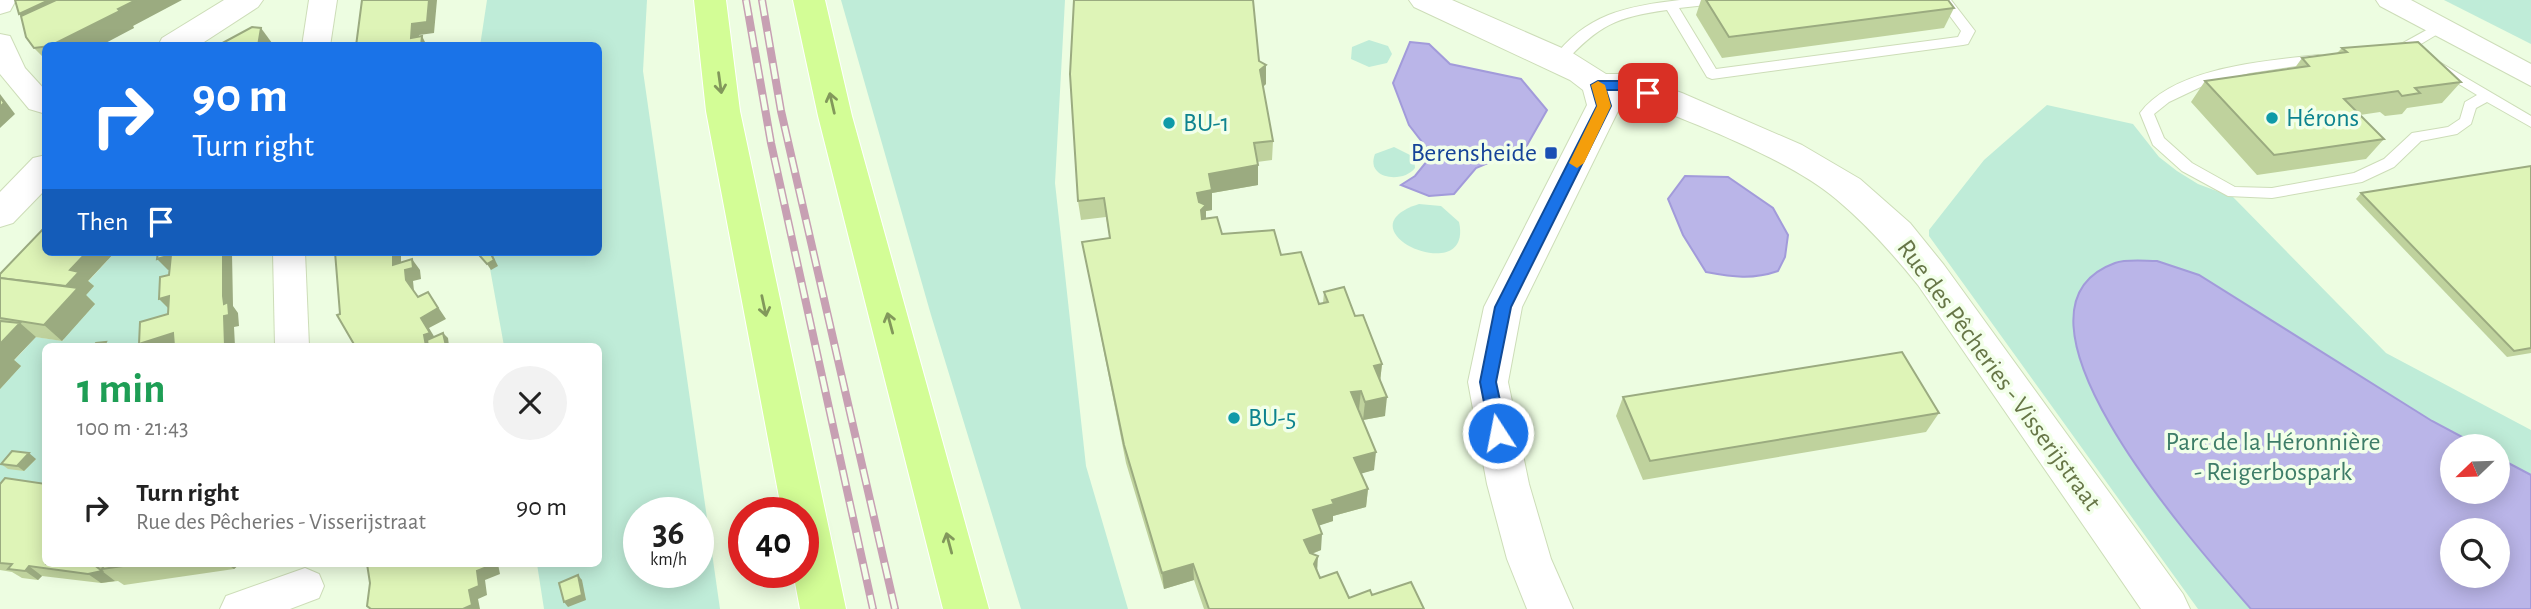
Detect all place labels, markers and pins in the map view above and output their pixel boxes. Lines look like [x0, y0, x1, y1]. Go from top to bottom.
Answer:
pin [1618, 63, 1678, 123]
place label: Hérons [2286, 105, 2359, 131]
place label: BU-1 [1183, 110, 1229, 136]
marker: Hérons [2264, 110, 2280, 126]
marker: BU-1 [1161, 115, 1177, 131]
place label: Berensheide [1411, 140, 1537, 166]
marker: Berensheide [1543, 145, 1559, 161]
place label: BU-5 [1248, 405, 1296, 431]
marker: BU-5 [1226, 410, 1242, 426]

